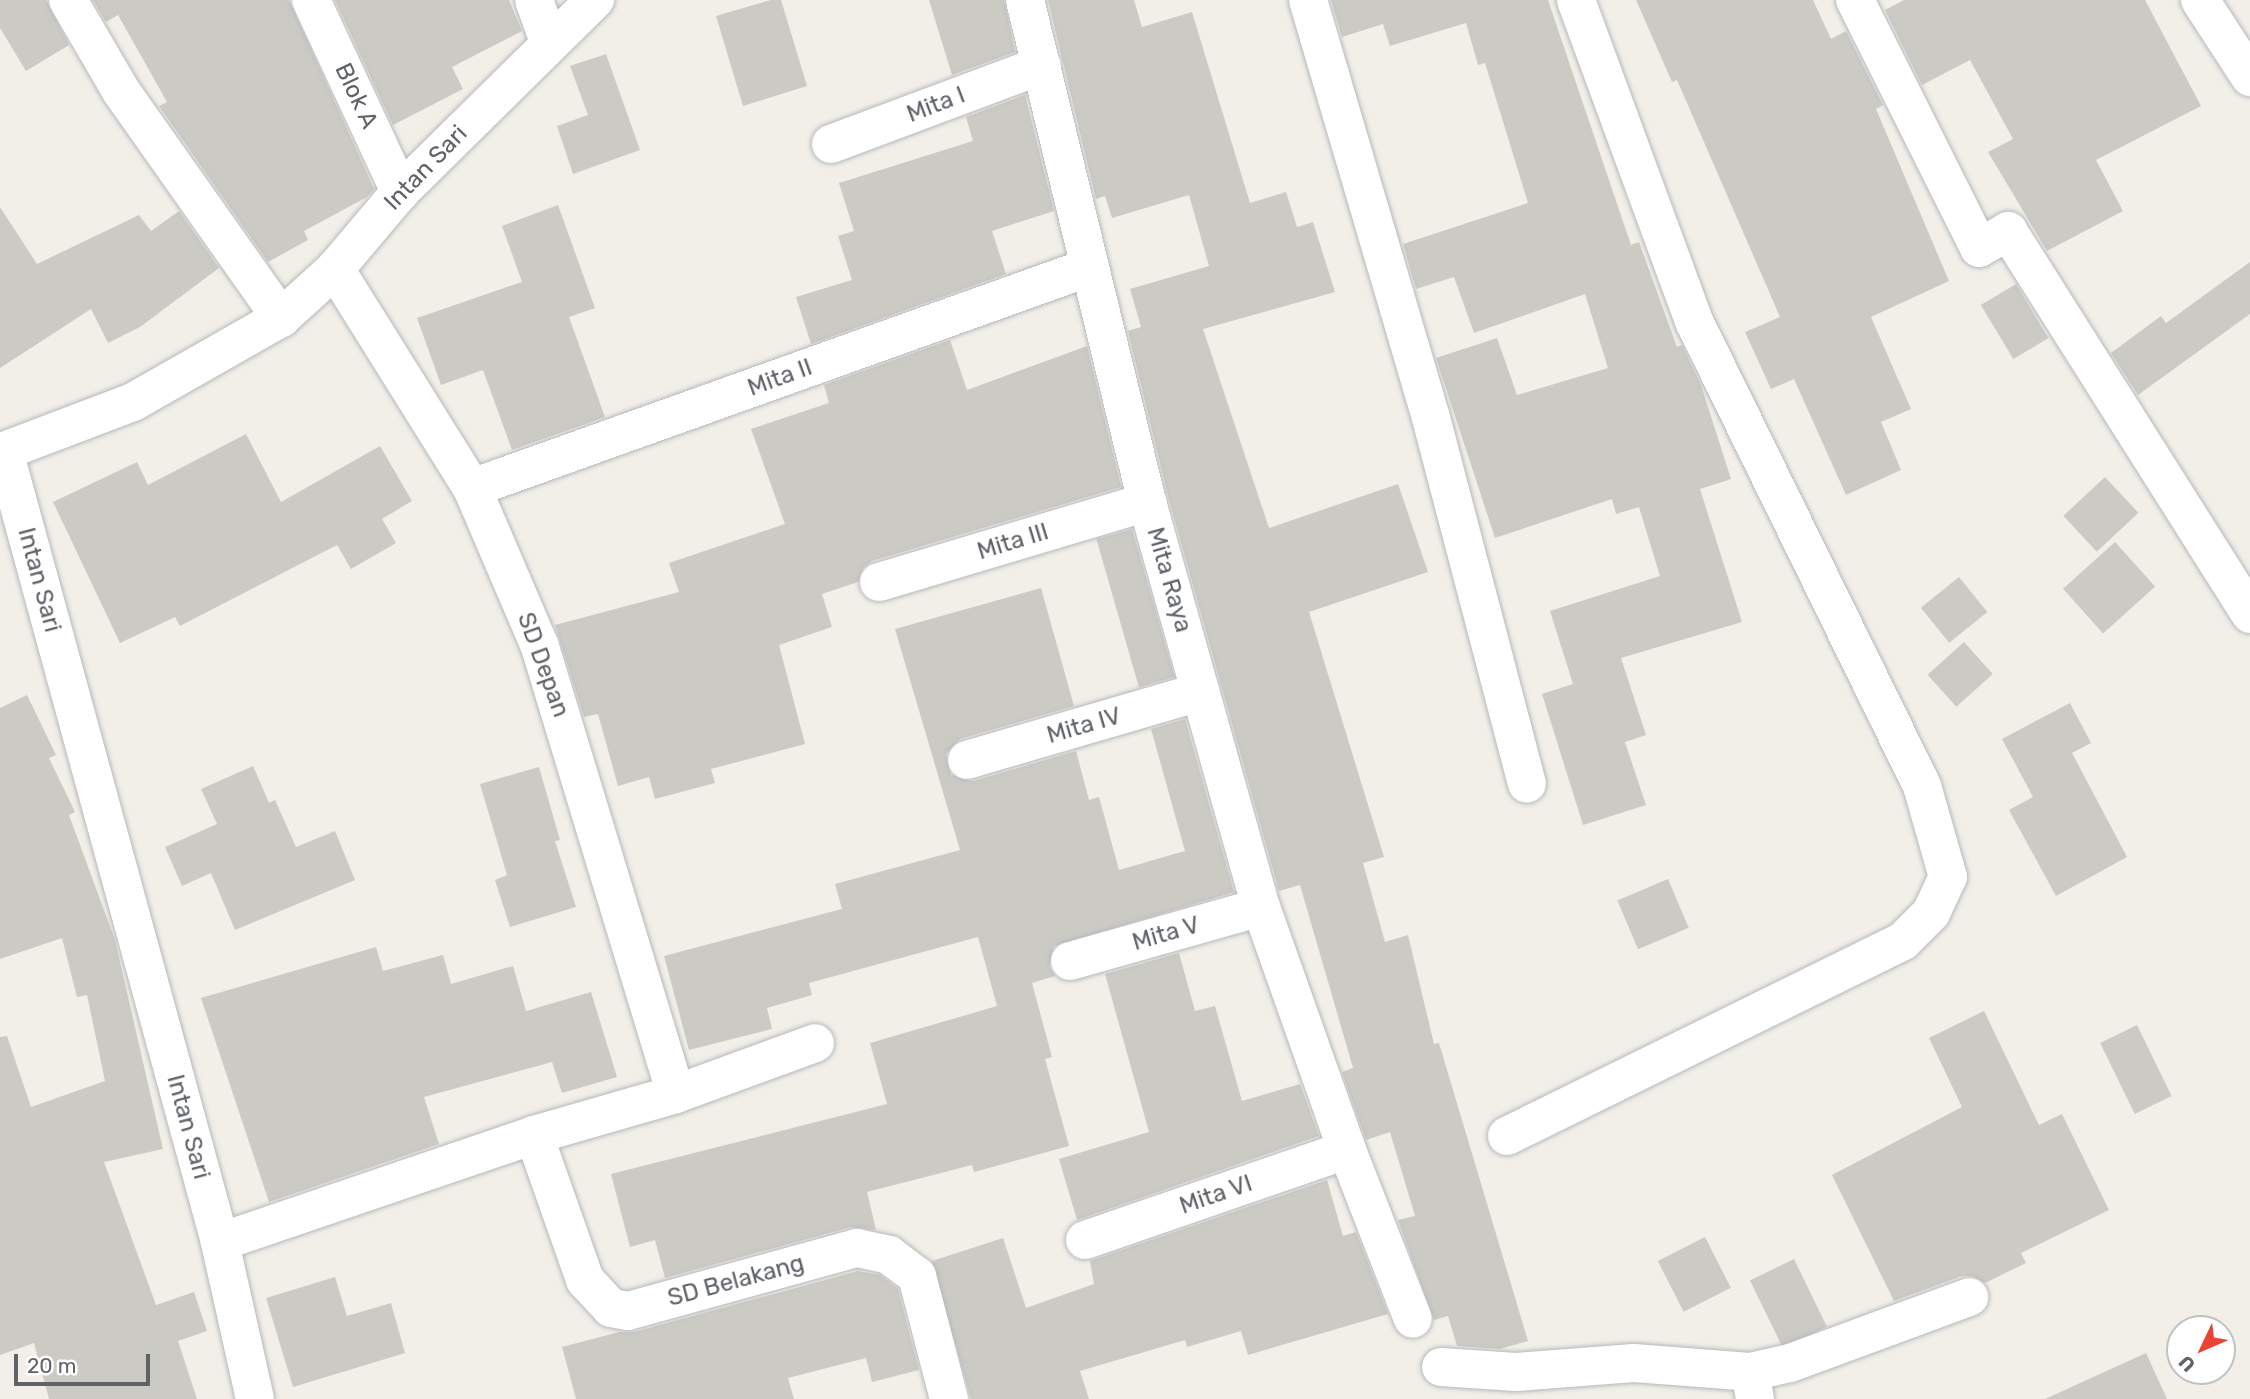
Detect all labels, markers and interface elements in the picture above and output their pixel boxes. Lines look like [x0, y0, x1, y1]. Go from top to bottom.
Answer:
street label: Blok A [328, 58, 384, 134]
street label: Mita I [903, 81, 969, 129]
street label: Intan Sari [378, 119, 474, 217]
street label: Mita II [744, 353, 816, 403]
street label: Mita III [974, 518, 1052, 566]
street label: Mita Raya [1140, 524, 1198, 636]
street label: Intan Sari [11, 525, 67, 635]
street label: SD Depan [511, 609, 575, 721]
street label: Mita IV [1044, 702, 1124, 750]
street label: Mita V [1129, 911, 1203, 957]
street label: Intan Sari [160, 1072, 216, 1182]
street label: Mita VI [1176, 1169, 1256, 1221]
street label: SD Belakang [665, 1249, 807, 1313]
north arrow [2166, 1315, 2236, 1385]
scale bar [18, 1340, 154, 1384]
text: U [2174, 1351, 2200, 1376]
text: 20 m [27, 1353, 76, 1378]

